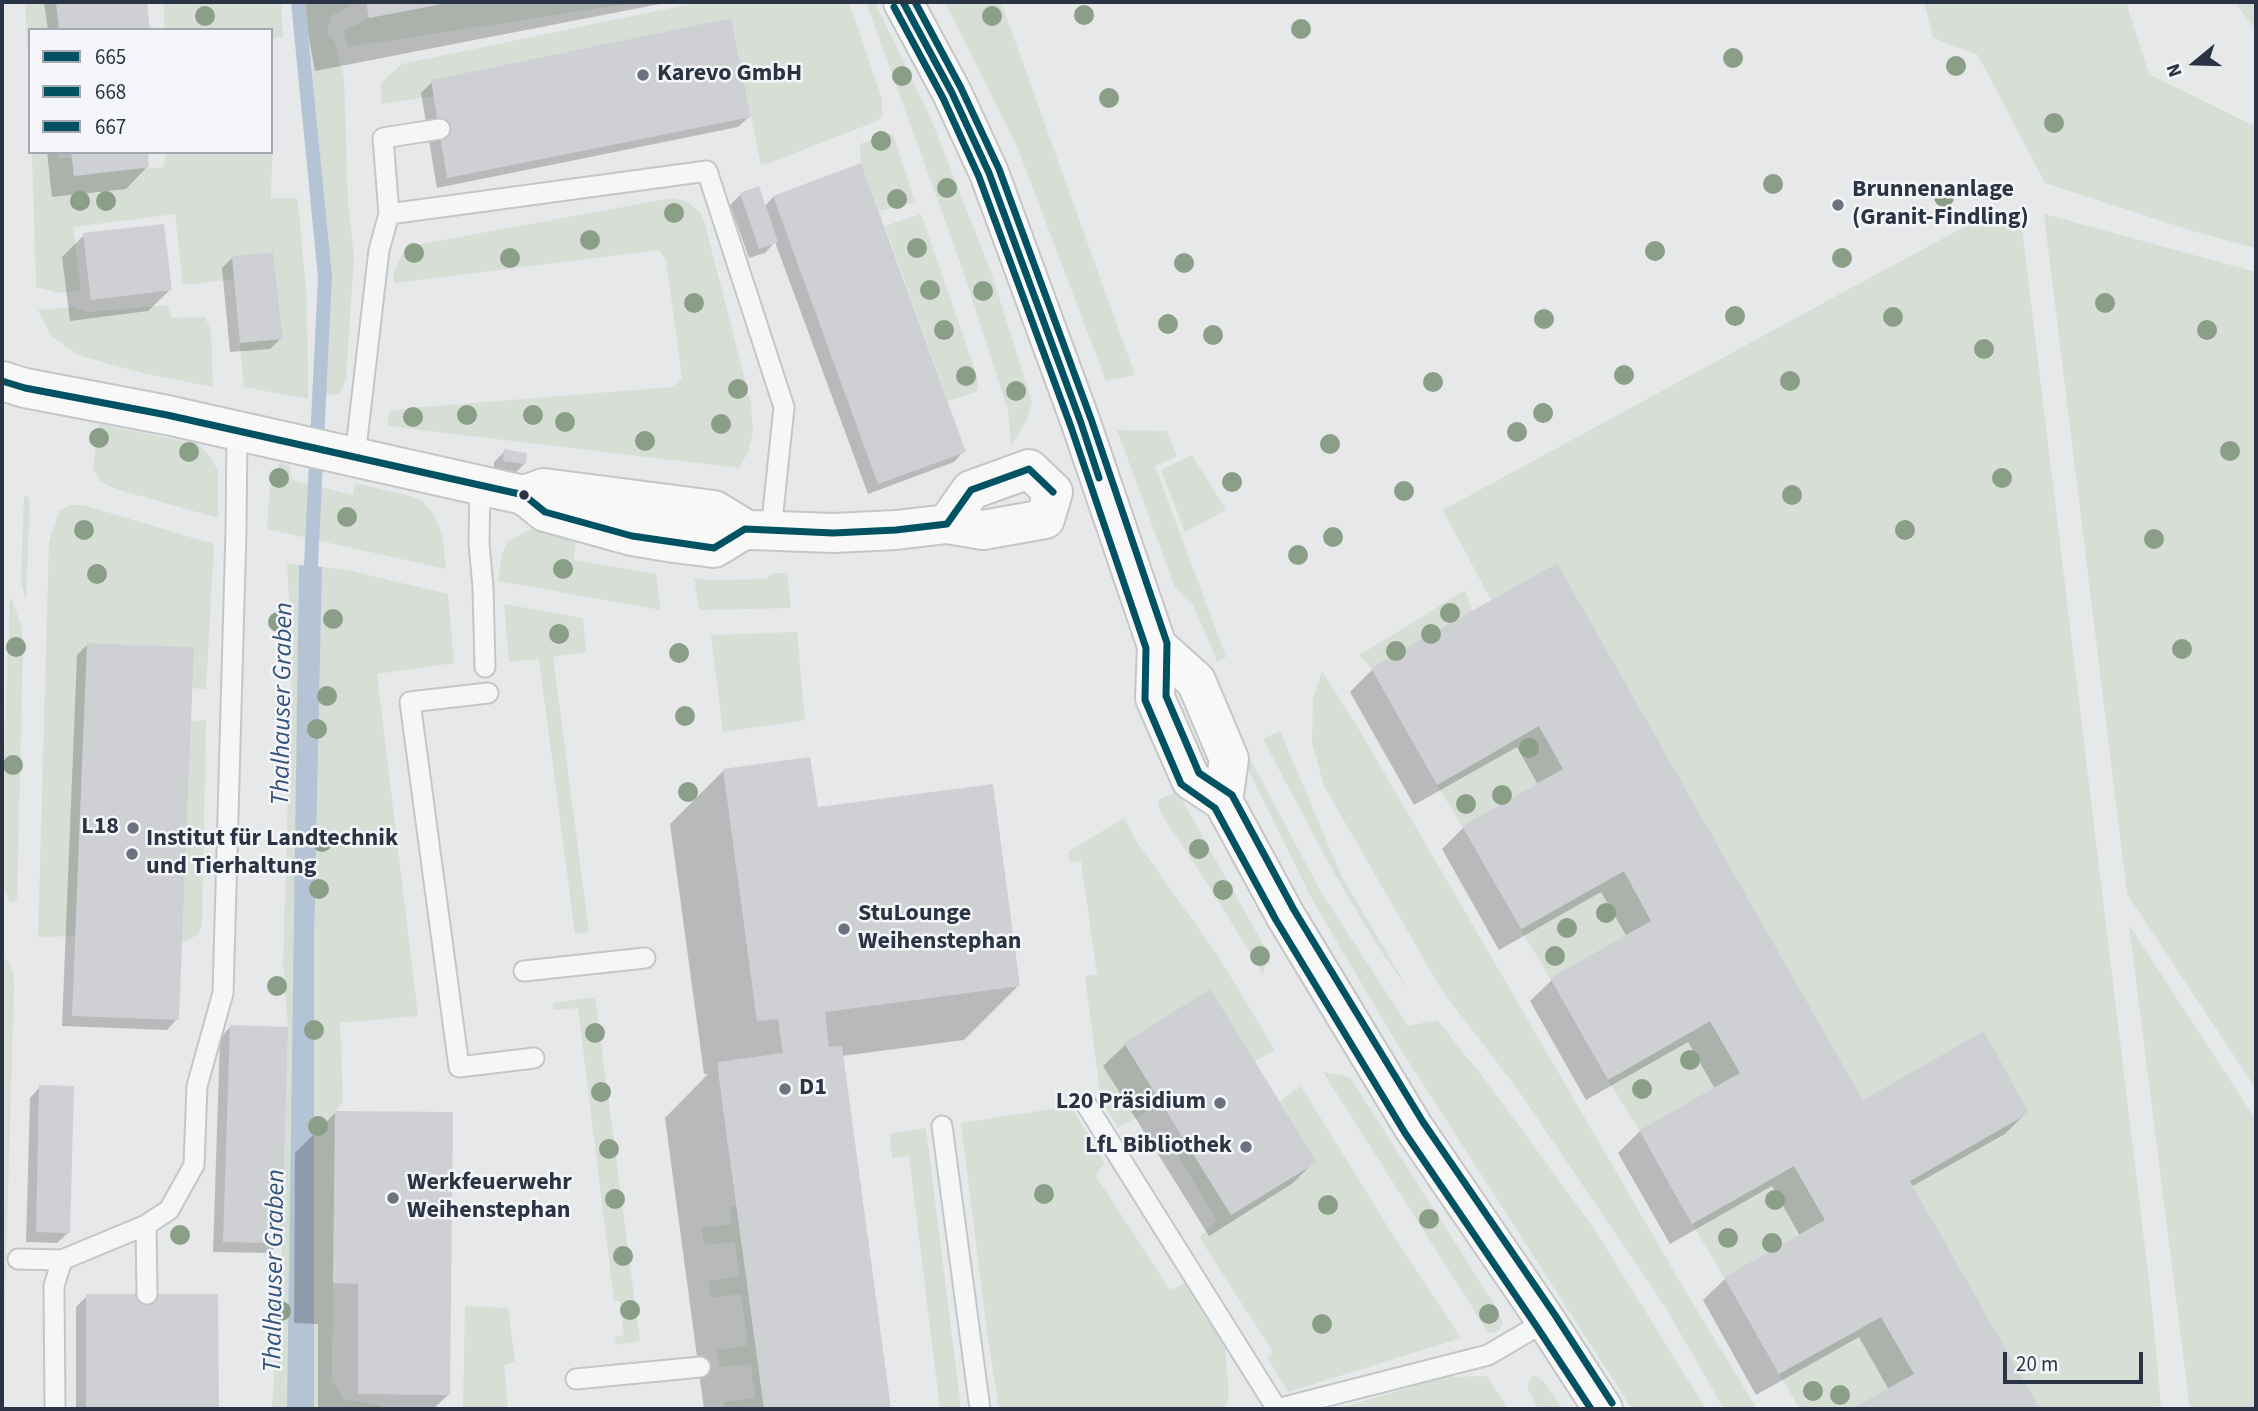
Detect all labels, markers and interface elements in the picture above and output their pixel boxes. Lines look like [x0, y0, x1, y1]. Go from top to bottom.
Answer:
legend [28, 28, 273, 154]
north arrow [2160, 28, 2230, 98]
text: 665 [95, 42, 126, 72]
text: N [2160, 60, 2189, 80]
place label: Karevo GmbH [657, 61, 802, 89]
marker: Karevo GmbH [635, 67, 651, 83]
text: 668 [95, 77, 126, 107]
text: 667 [95, 112, 126, 142]
place label: Brunnenanlage (Granit-Findling) [1852, 177, 2029, 233]
marker: Brunnenanlage (Granit-Findling) [1830, 197, 1846, 213]
unlabelled marker [517, 488, 531, 502]
water label: Thalhauser Graben [267, 602, 301, 806]
place label: L18 [81, 814, 119, 842]
marker: L18 [125, 820, 141, 836]
place label: Institut für Landtechnik und Tierhaltung [146, 826, 398, 882]
marker: Institut für Landtechnik und Tierhaltung [124, 846, 140, 862]
place label: StuLounge Weihenstephan [858, 901, 1022, 957]
marker: StuLounge Weihenstephan [836, 921, 852, 937]
place label: D1 [799, 1075, 827, 1103]
marker: D1 [777, 1081, 793, 1097]
place label: L20 Präsidium [1056, 1089, 1206, 1117]
marker: L20 Präsidium [1212, 1095, 1228, 1111]
place label: LfL Bibliothek [1085, 1133, 1232, 1161]
marker: LfL Bibliothek [1238, 1139, 1254, 1155]
water label: Thalhauser Graben [259, 1169, 293, 1373]
place label: Werkfeuerwehr Weihenstephan [407, 1170, 572, 1226]
marker: Werkfeuerwehr Weihenstephan [385, 1190, 401, 1206]
scale bar [2006, 1338, 2146, 1382]
text: 20 m [2016, 1349, 2058, 1379]

